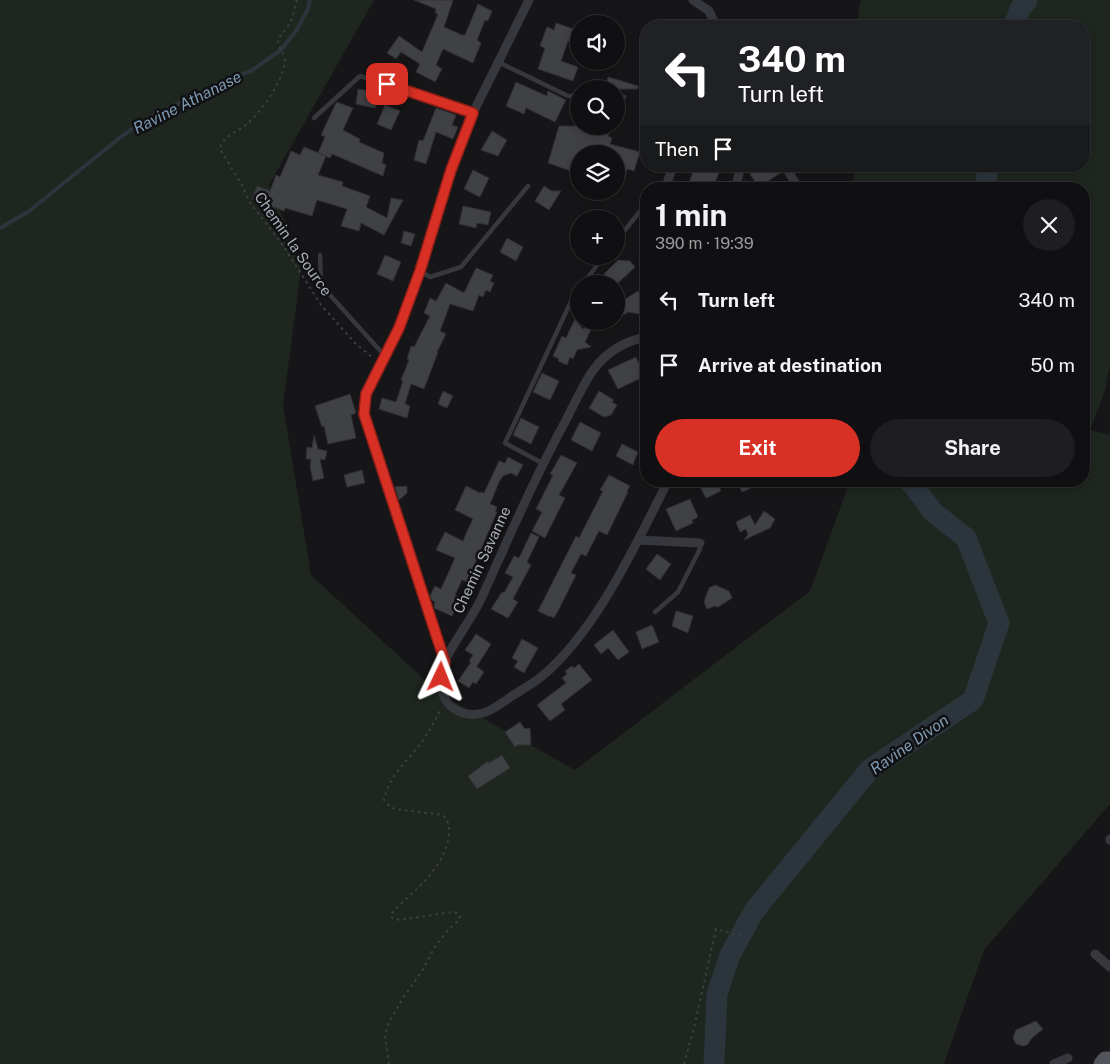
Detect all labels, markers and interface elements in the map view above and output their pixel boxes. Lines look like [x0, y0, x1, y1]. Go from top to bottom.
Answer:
map controls [570, 15, 625, 330]
button: sound [570, 15, 625, 70]
text: 340 m [738, 39, 846, 80]
icon: left [655, 40, 720, 105]
pin [366, 63, 408, 105]
water label: Ravine Athanase [130, 67, 245, 138]
icon: arrive [373, 70, 401, 98]
button: search [570, 80, 625, 135]
text: Turn left [738, 81, 824, 107]
icon: arrive [709, 135, 737, 163]
text: Then [655, 138, 699, 160]
button: layers [570, 145, 625, 200]
street label: Chemin la Source [251, 189, 336, 299]
text: 1 min [655, 197, 727, 233]
button: close [1023, 199, 1075, 251]
button: + [570, 210, 625, 265]
text: 390 m · 19:39 [655, 234, 754, 253]
button: − [570, 275, 625, 330]
icon: left [655, 286, 683, 314]
text: Turn left [698, 289, 775, 311]
text: 340 m [1018, 289, 1075, 311]
icon: arrive [655, 351, 683, 379]
text: Arrive at destination [698, 354, 882, 376]
text: 50 m [1030, 354, 1075, 376]
button: Exit [655, 419, 860, 477]
button: Share [870, 419, 1075, 477]
street label: Chemin Savanne [449, 504, 514, 616]
position arrow [414, 650, 466, 702]
water label: Ravine Divon [866, 710, 952, 778]

